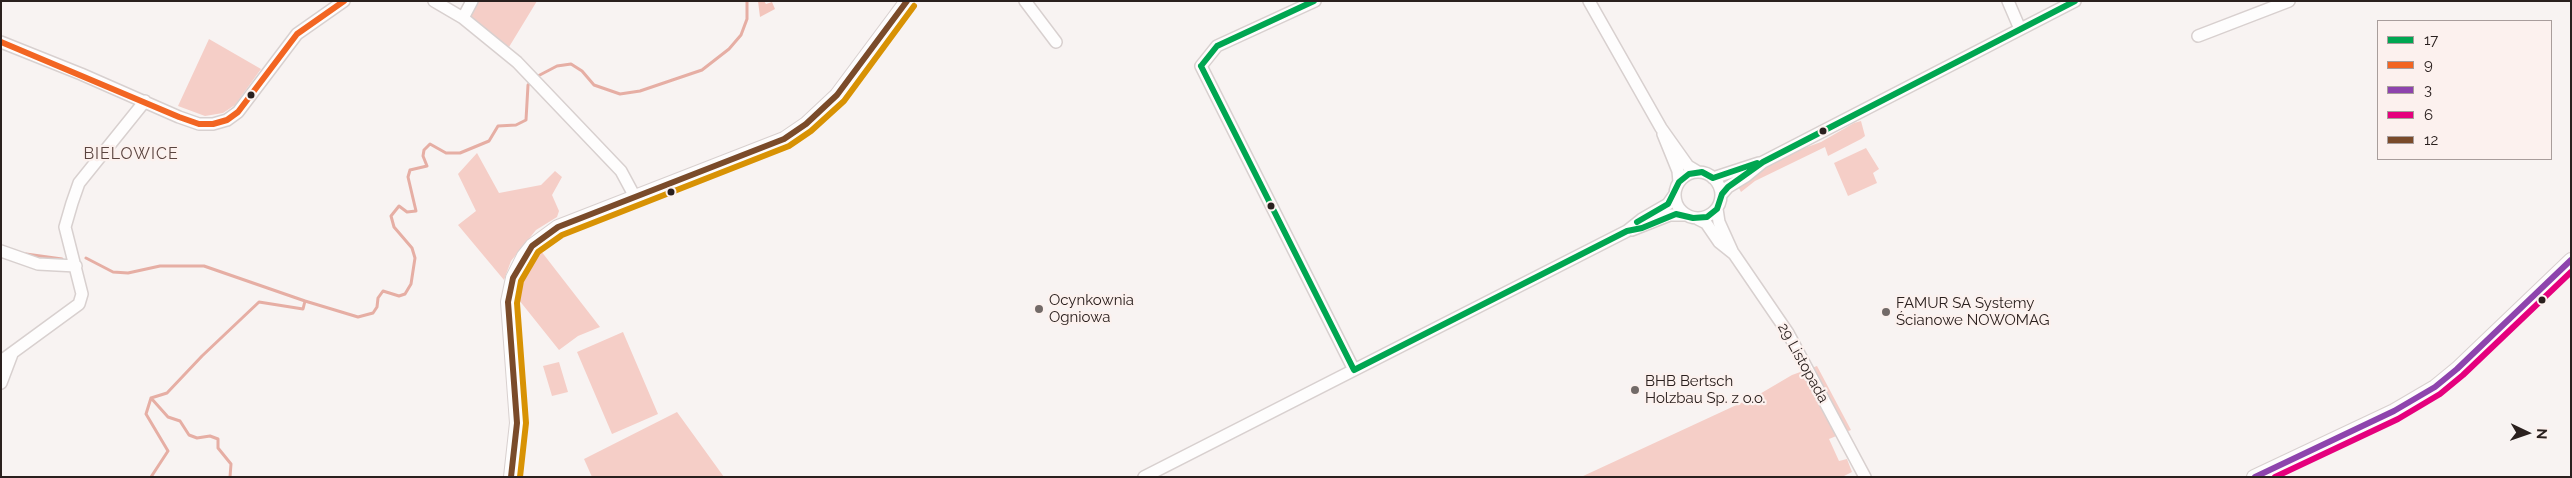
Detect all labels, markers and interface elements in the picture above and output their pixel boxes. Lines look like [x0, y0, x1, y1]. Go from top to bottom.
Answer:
legend [2377, 20, 2552, 160]
text: 17 [2424, 31, 2438, 49]
text: 9 [2424, 56, 2433, 74]
text: 3 [2424, 81, 2432, 99]
unlabelled marker [246, 90, 256, 100]
text: 6 [2424, 106, 2433, 124]
unlabelled marker [1818, 126, 1828, 136]
text: 12 [2424, 131, 2438, 149]
district label: BIELOWICE [82, 144, 180, 164]
unlabelled marker [666, 187, 676, 197]
unlabelled marker [1266, 201, 1276, 211]
place label: Ocynkownia Ogniowa [1049, 291, 1134, 326]
place label: FAMUR SA Systemy Ścianowe NOWOMAG [1896, 294, 2049, 329]
unlabelled marker [2537, 295, 2547, 305]
marker: Ocynkownia Ogniowa [1033, 303, 1045, 315]
marker: FAMUR SA Systemy Ścianowe NOWOMAG [1880, 306, 1892, 318]
street label: 29 Listopada [1774, 320, 1832, 406]
place label: BHB Bertsch Holzbau Sp. z o.o. [1645, 372, 1765, 407]
marker: BHB Bertsch Holzbau Sp. z o.o. [1629, 384, 1641, 396]
north arrow [2502, 408, 2552, 458]
text: N [2534, 428, 2550, 440]

